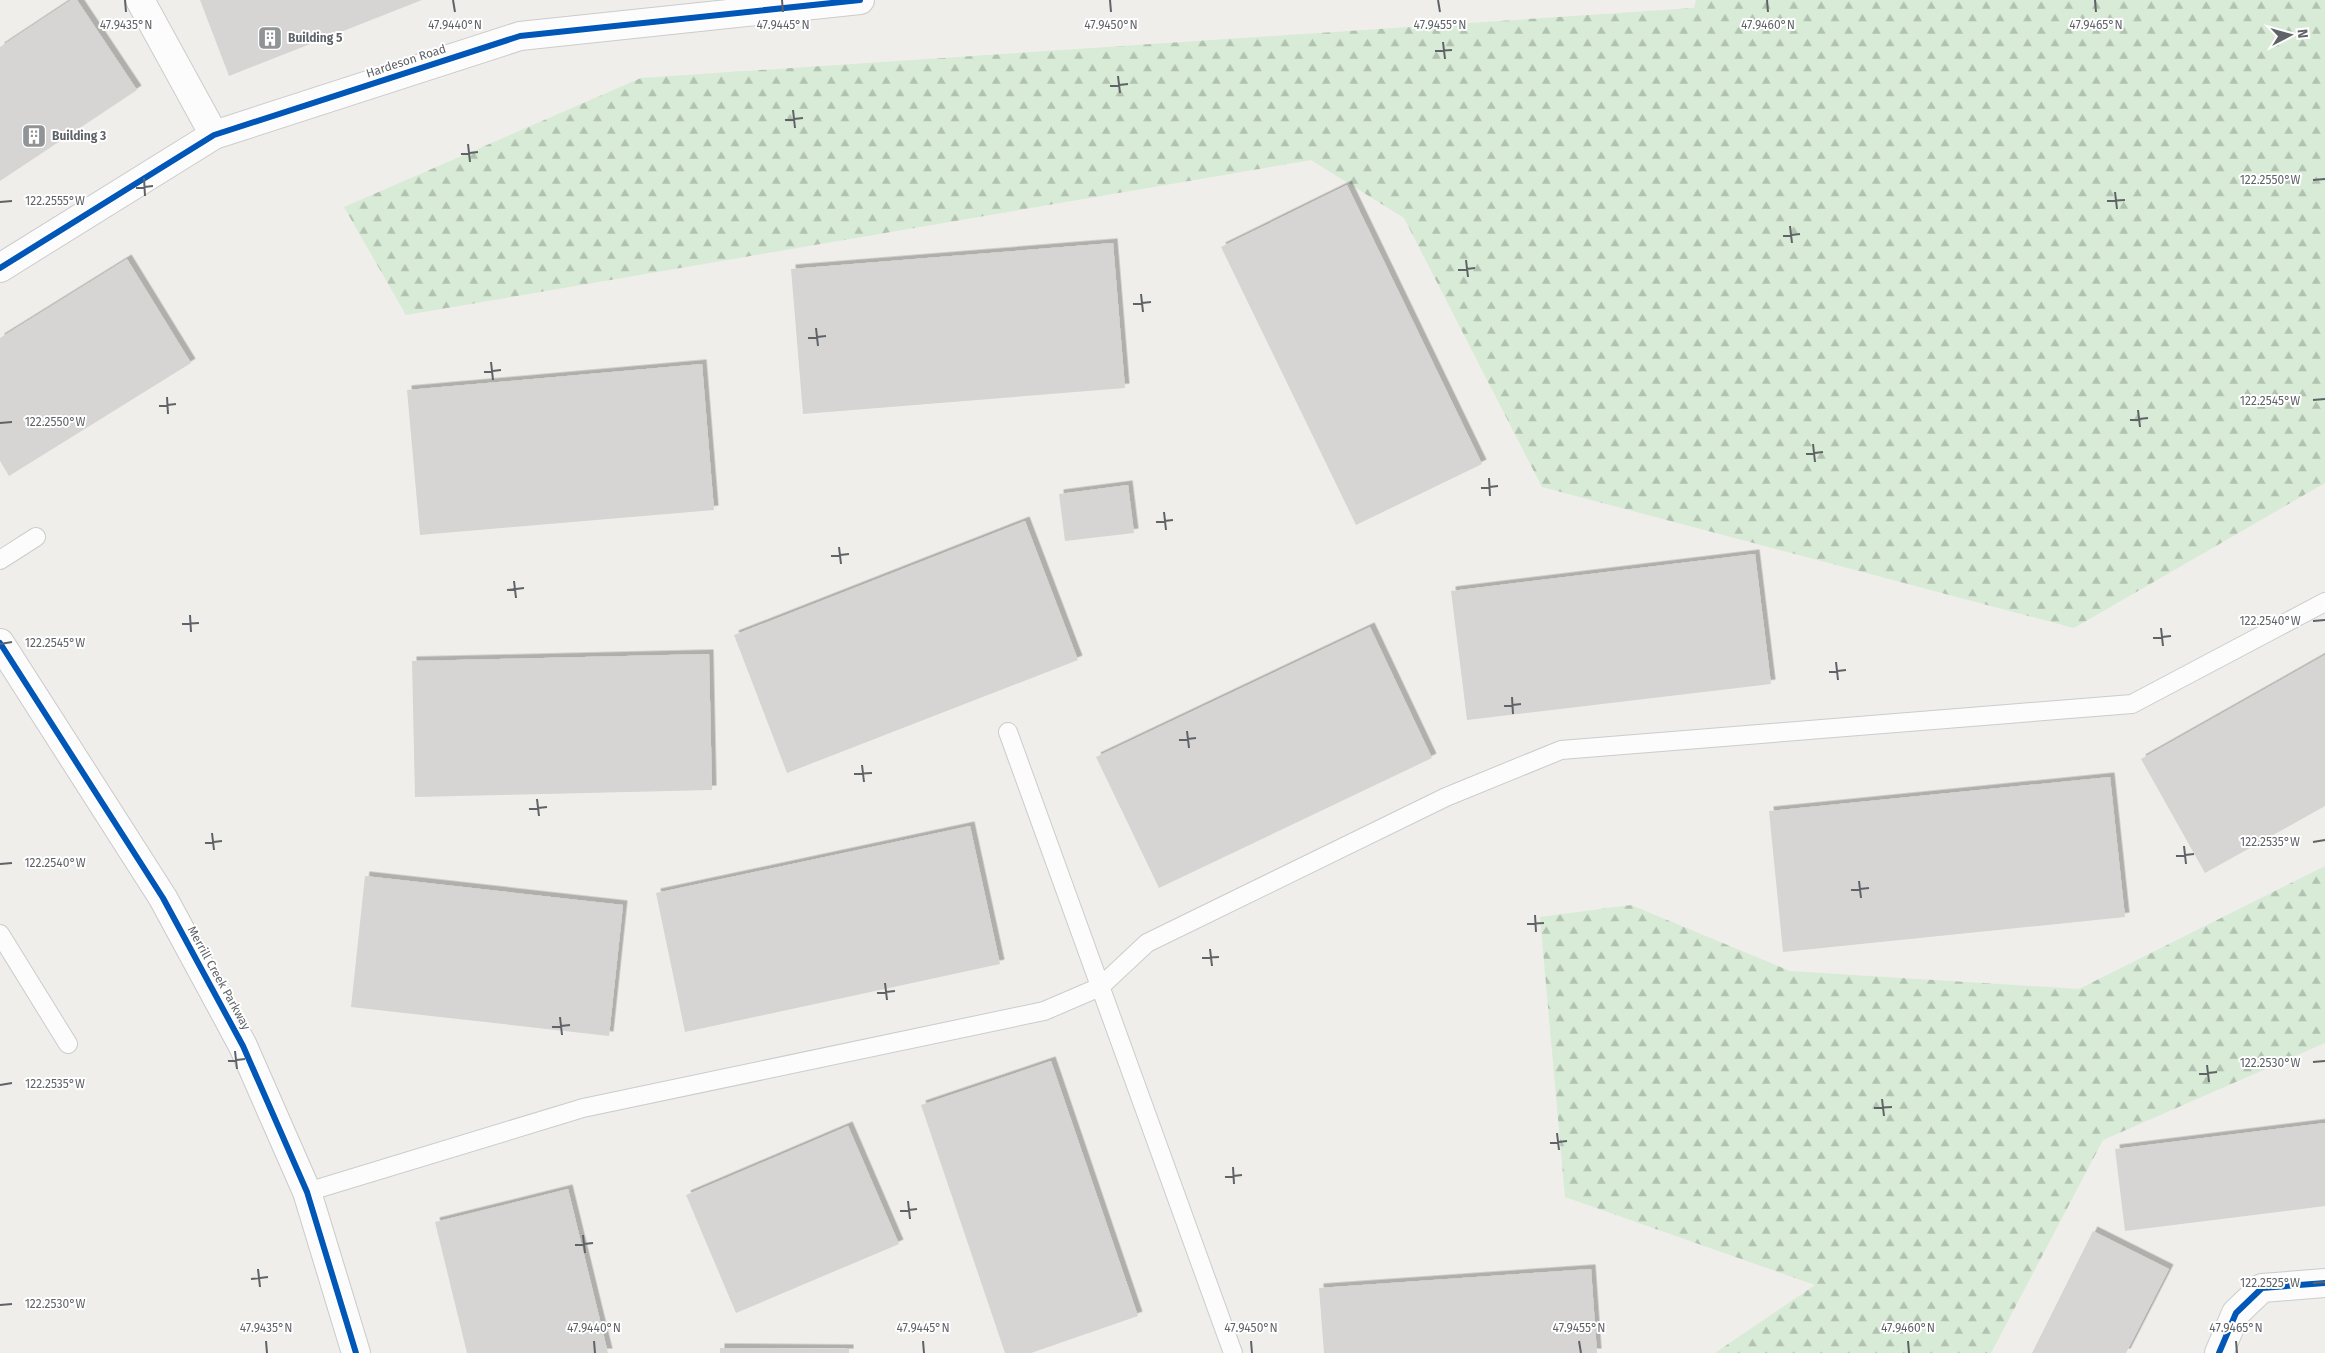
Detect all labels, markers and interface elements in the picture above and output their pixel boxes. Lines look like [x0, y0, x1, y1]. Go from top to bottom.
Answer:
north arrow [2265, 10, 2315, 60]
text: 47.9435°N [100, 18, 152, 32]
text: 47.9440°N [428, 18, 482, 32]
text: 47.9445°N [756, 18, 810, 32]
text: 47.9450°N [1084, 18, 1138, 32]
text: 47.9455°N [1414, 18, 1466, 32]
text: 47.9460°N [1741, 18, 1795, 32]
text: 47.9465°N [2069, 18, 2123, 32]
building icon: Building 5 [257, 25, 283, 51]
text: N [2293, 28, 2311, 39]
place label: Building 5 [288, 31, 343, 45]
street label: Hardeson Road [364, 41, 448, 81]
building icon: Building 3 [21, 123, 47, 149]
place label: Building 3 [52, 129, 106, 143]
text: 122.2550°W [2240, 173, 2300, 187]
text: 122.2555°W [25, 194, 85, 208]
text: 122.2545°W [2240, 394, 2300, 408]
text: 122.2550°W [25, 415, 85, 429]
text: 122.2540°W [2239, 614, 2301, 628]
text: 122.2545°W [25, 636, 85, 650]
text: 122.2535°W [2240, 835, 2300, 849]
text: 122.2540°W [24, 856, 86, 870]
street label: Merrill Creek Parkway [185, 924, 253, 1032]
text: 122.2530°W [2240, 1056, 2300, 1070]
text: 122.2535°W [25, 1077, 85, 1091]
text: 122.2525°W [2240, 1276, 2300, 1290]
text: 122.2530°W [25, 1297, 85, 1311]
text: 47.9435°N [240, 1321, 292, 1335]
text: 47.9440°N [567, 1321, 621, 1335]
text: 47.9445°N [896, 1321, 950, 1335]
text: 47.9450°N [1224, 1321, 1278, 1335]
text: 47.9455°N [1553, 1321, 1605, 1335]
text: 47.9460°N [1881, 1321, 1935, 1335]
text: 47.9465°N [2209, 1321, 2263, 1335]

